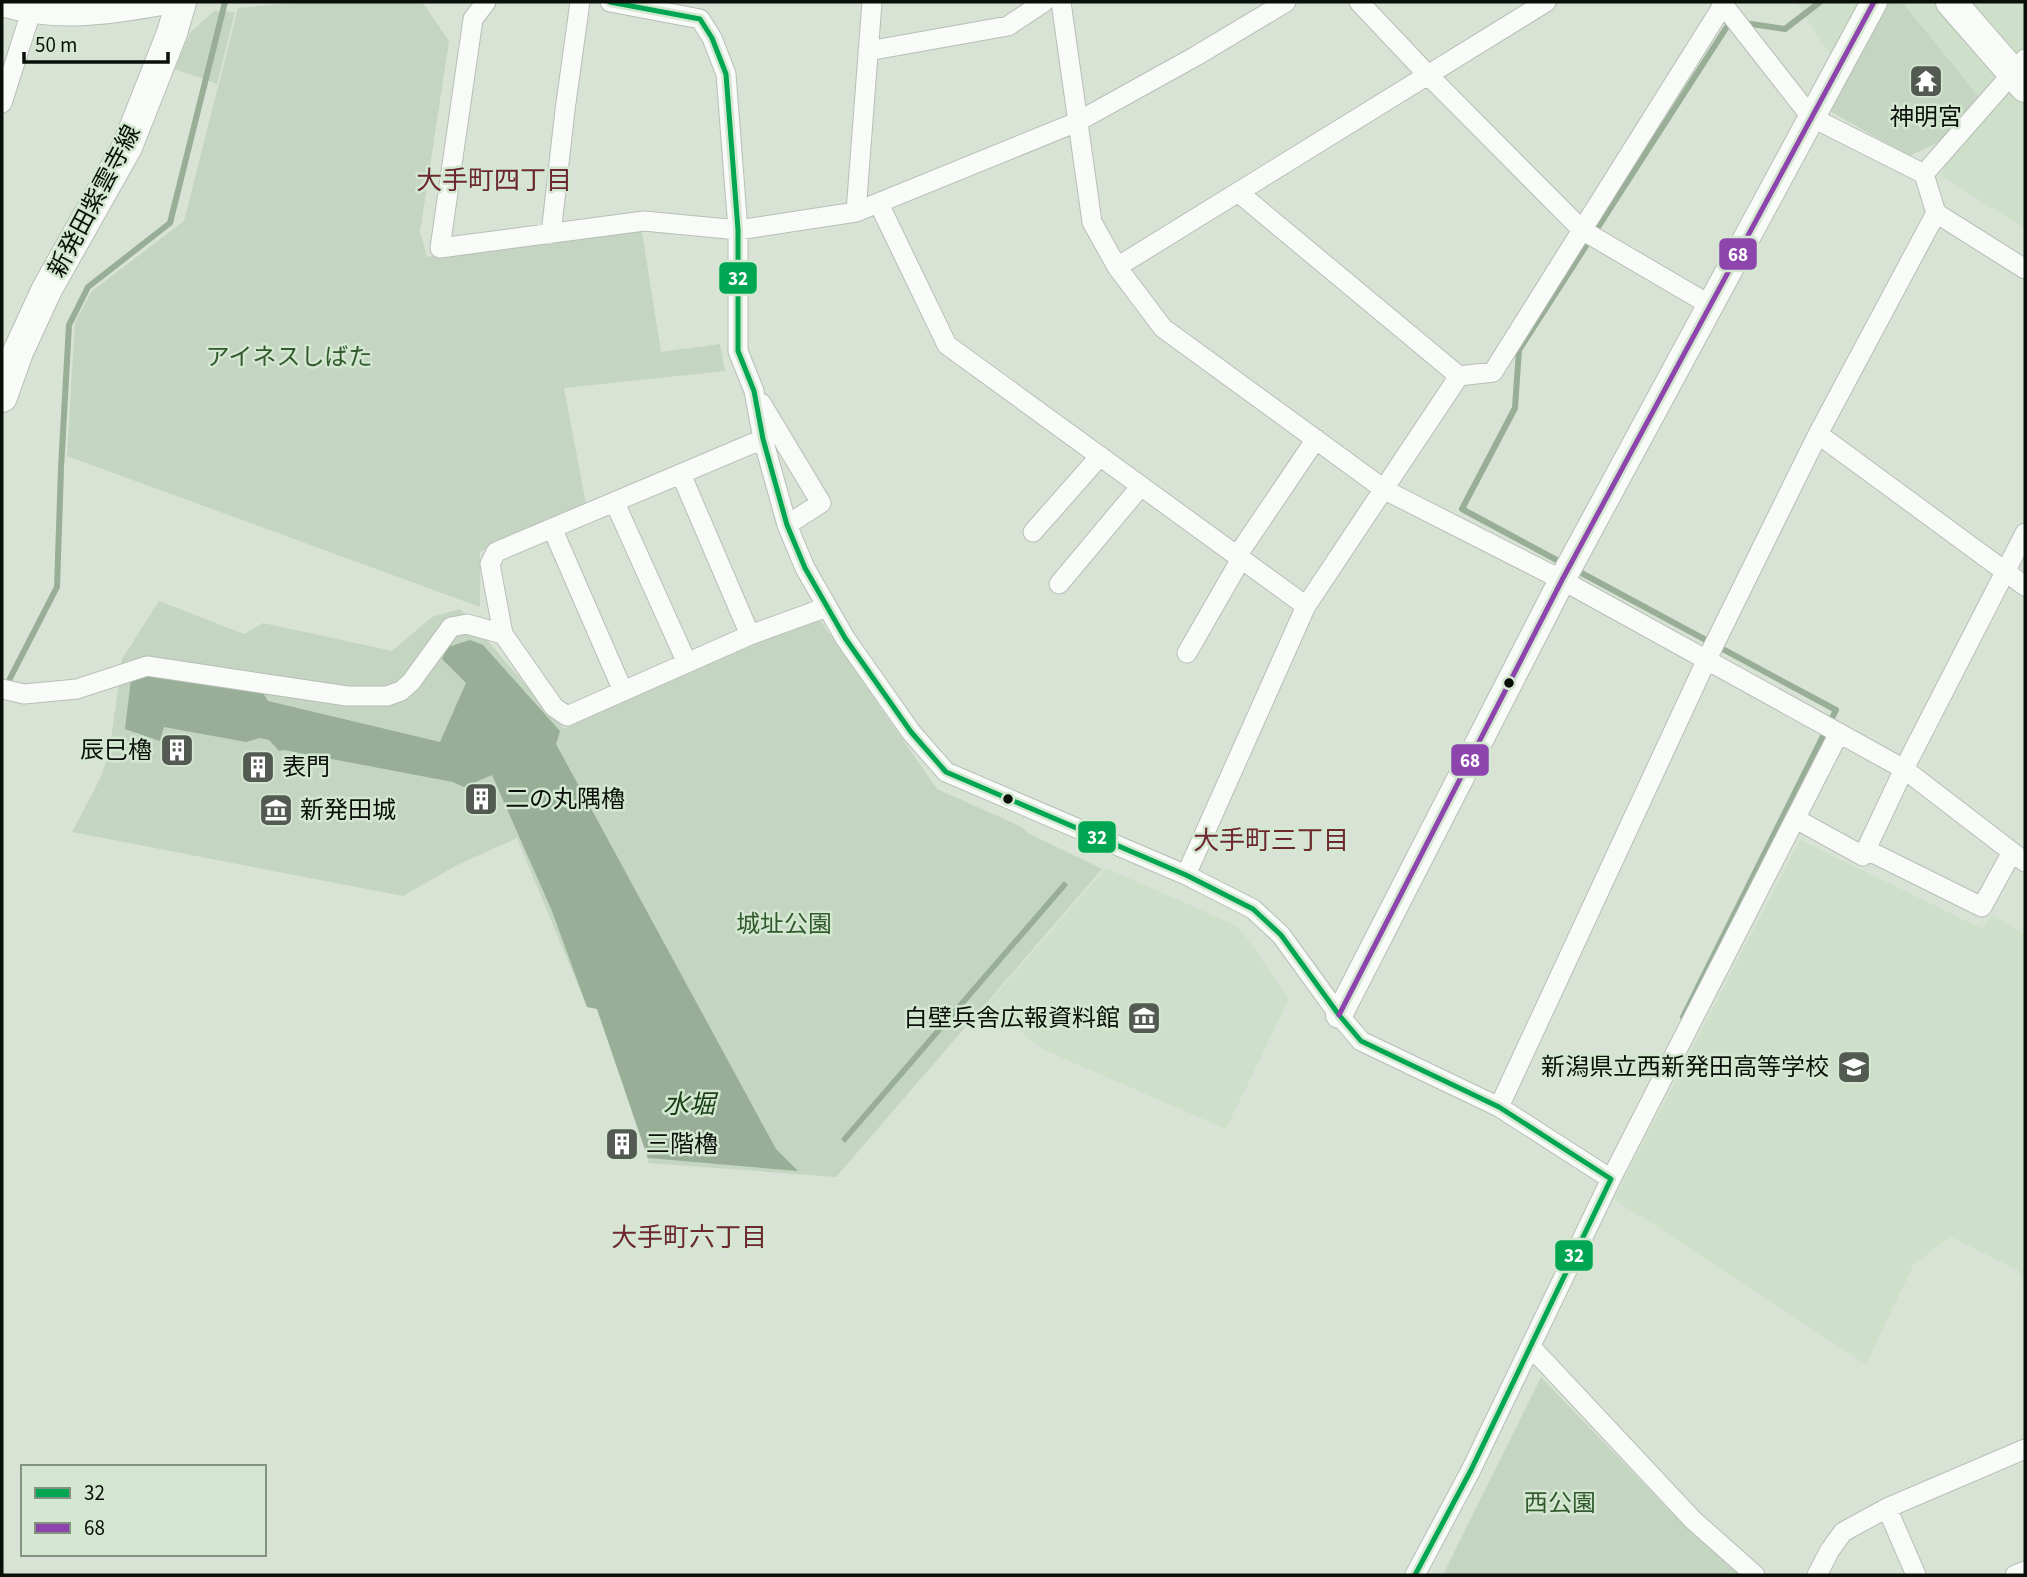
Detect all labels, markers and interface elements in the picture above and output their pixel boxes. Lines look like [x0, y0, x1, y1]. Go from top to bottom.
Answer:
scale bar [24, 21, 168, 65]
text: 50 m [35, 30, 77, 60]
temple icon: 神明宮 [1907, 62, 1945, 100]
place label: 神明宮 [1890, 100, 1962, 135]
street label: 新発田紫雲寺線 [40, 119, 149, 284]
district label: 大手町四丁目 [416, 162, 572, 199]
line badge: 68 [1718, 237, 1758, 271]
text: 68 [1728, 242, 1748, 269]
line badge: 32 [718, 261, 758, 295]
text: 32 [728, 266, 748, 293]
park label: アイネスしばた [206, 340, 372, 375]
unlabelled marker [1502, 676, 1516, 690]
building icon: 辰巳櫓 [158, 731, 196, 769]
place label: 辰巳櫓 [80, 733, 152, 768]
line badge: 68 [1450, 743, 1490, 777]
building icon: 表門 [239, 748, 277, 786]
text: 68 [1460, 748, 1480, 775]
place label: 表門 [282, 750, 330, 785]
building icon: 二の丸隅櫓 [462, 780, 500, 818]
place label: 二の丸隅櫓 [505, 782, 625, 817]
museum icon: 新発田城 [257, 791, 295, 829]
unlabelled marker [1001, 792, 1015, 806]
place label: 新発田城 [300, 793, 396, 828]
line badge: 32 [1077, 820, 1117, 854]
district label: 大手町三丁目 [1193, 822, 1349, 859]
text: 32 [1087, 825, 1107, 852]
park label: 城址公園 [736, 907, 832, 942]
museum icon: 白壁兵舎広報資料館 [1125, 999, 1163, 1037]
place label: 白壁兵舎広報資料館 [904, 1001, 1120, 1036]
school or university icon: 新潟県立西新発田高等学校 [1835, 1048, 1873, 1086]
place label: 新潟県立西新発田高等学校 [1541, 1050, 1829, 1085]
water label: 水堀 [663, 1086, 719, 1123]
building icon: 三階櫓 [603, 1125, 641, 1163]
place label: 三階櫓 [646, 1127, 718, 1162]
district label: 大手町六丁目 [611, 1219, 767, 1256]
line badge: 32 [1554, 1239, 1594, 1272]
text: 32 [1564, 1243, 1584, 1270]
legend [21, 1465, 266, 1556]
text: 32 [84, 1478, 105, 1508]
park label: 西公園 [1524, 1486, 1596, 1521]
text: 68 [84, 1513, 105, 1543]

